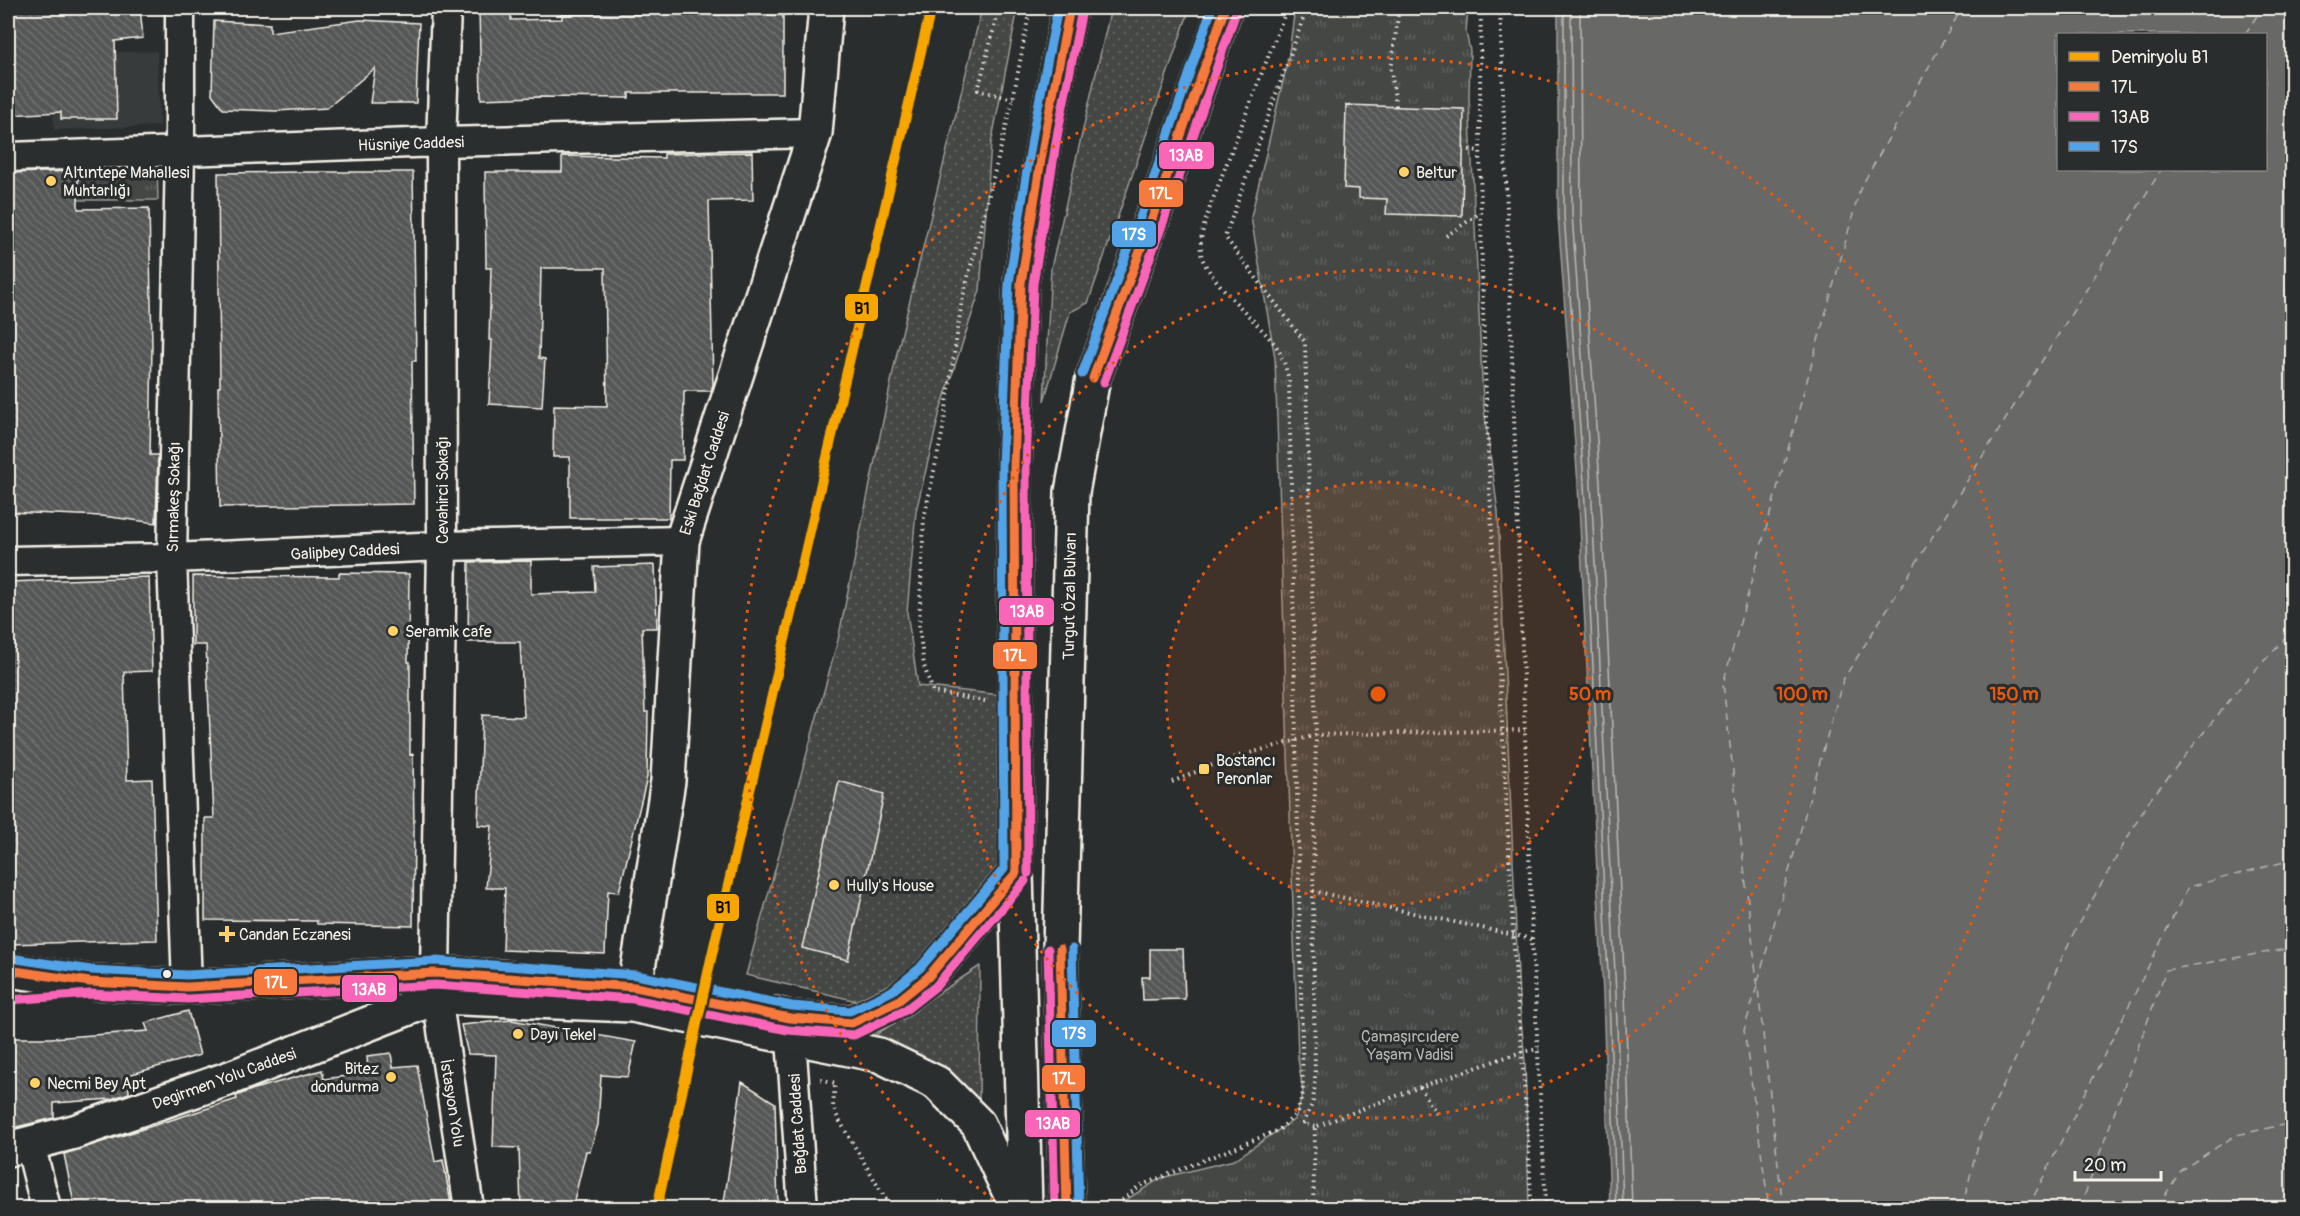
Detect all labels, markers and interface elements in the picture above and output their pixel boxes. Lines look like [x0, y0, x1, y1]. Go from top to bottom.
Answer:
legend [2057, 33, 2267, 171]
text: Demiryolu B1 [2111, 46, 2208, 69]
text: 17L [2111, 76, 2138, 99]
text: 13AB [2111, 106, 2149, 129]
street label: Hüsniye Caddesi [357, 132, 465, 156]
text: 17S [2111, 136, 2138, 159]
line badge: 13AB [1158, 141, 1215, 170]
text: 13AB [1169, 146, 1203, 166]
place label: Altıntepe Mahallesi Muhtarlığı [63, 163, 190, 201]
place label: Beltur [1416, 163, 1457, 183]
marker: Beltur [1397, 165, 1411, 179]
marker: Altıntepe Mahallesi Muhtarlığı [44, 174, 58, 188]
line badge: 17L [1138, 179, 1184, 208]
text: 17L [1149, 184, 1173, 204]
line badge: 17S [1111, 220, 1157, 248]
text: 17S [1122, 225, 1146, 245]
line badge: B1 [844, 293, 879, 322]
text: B1 [854, 299, 870, 319]
street label: Eski Bağdat Caddesi [675, 409, 734, 538]
street label: Cevahirci Sokağı [433, 436, 453, 544]
street label: Sırmakeş Sokağı [163, 441, 185, 553]
street label: Turgut Özal Bulvarı [1059, 532, 1081, 660]
street label: Galipbey Caddesi [290, 539, 400, 565]
line badge: 13AB [998, 597, 1055, 626]
text: 13AB [1010, 602, 1044, 622]
place label: Seramik cafe [405, 622, 492, 642]
marker: Seramik cafe [386, 624, 400, 638]
line badge: 17L [992, 641, 1038, 670]
text: 17L [1003, 646, 1027, 666]
text: 50 m [1569, 683, 1611, 706]
text: 100 m [1776, 683, 1828, 706]
text: 150 m [1990, 683, 2039, 706]
centre of rings [1368, 684, 1388, 704]
place label: Bostancı Peronlar [1216, 751, 1276, 789]
marker: Bostancı Peronlar [1197, 762, 1211, 776]
place label: Hully's House [846, 876, 934, 896]
marker: Hully's House [827, 878, 841, 892]
line badge: B1 [706, 893, 740, 922]
text: B1 [715, 898, 731, 918]
place label: Candan Eczanesi [239, 925, 351, 945]
marker: Candan Eczanesi [220, 927, 234, 941]
unlabelled marker [161, 968, 173, 980]
line badge: 17L [253, 968, 298, 996]
text: 17L [264, 973, 288, 993]
line badge: 13AB [341, 974, 398, 1003]
text: 13AB [352, 980, 386, 1000]
line badge: 17S [1051, 1019, 1097, 1048]
text: 17S [1062, 1024, 1086, 1044]
place label: Dayı Tekel [530, 1025, 596, 1045]
marker: Dayı Tekel [511, 1027, 525, 1041]
park label: Çamaşırcıdere Yaşam Vadisi [1361, 1027, 1459, 1065]
street label: Degirmen Yolu Caddesi [150, 1044, 299, 1114]
street label: İstasyon Yolu [435, 1058, 469, 1149]
place label: Bitez dondurma [311, 1059, 379, 1097]
line badge: 17L [1041, 1064, 1086, 1093]
text: 17L [1052, 1069, 1076, 1089]
marker: Bitez dondurma [384, 1070, 398, 1084]
street label: Bağdat Caddesi [785, 1073, 811, 1175]
place label: Necmi Bey Apt [47, 1074, 147, 1094]
marker: Necmi Bey Apt [28, 1076, 42, 1090]
line badge: 13AB [1024, 1109, 1081, 1138]
text: 13AB [1036, 1114, 1070, 1134]
scale bar [2075, 1144, 2160, 1182]
text: 20 m [2084, 1154, 2126, 1177]

